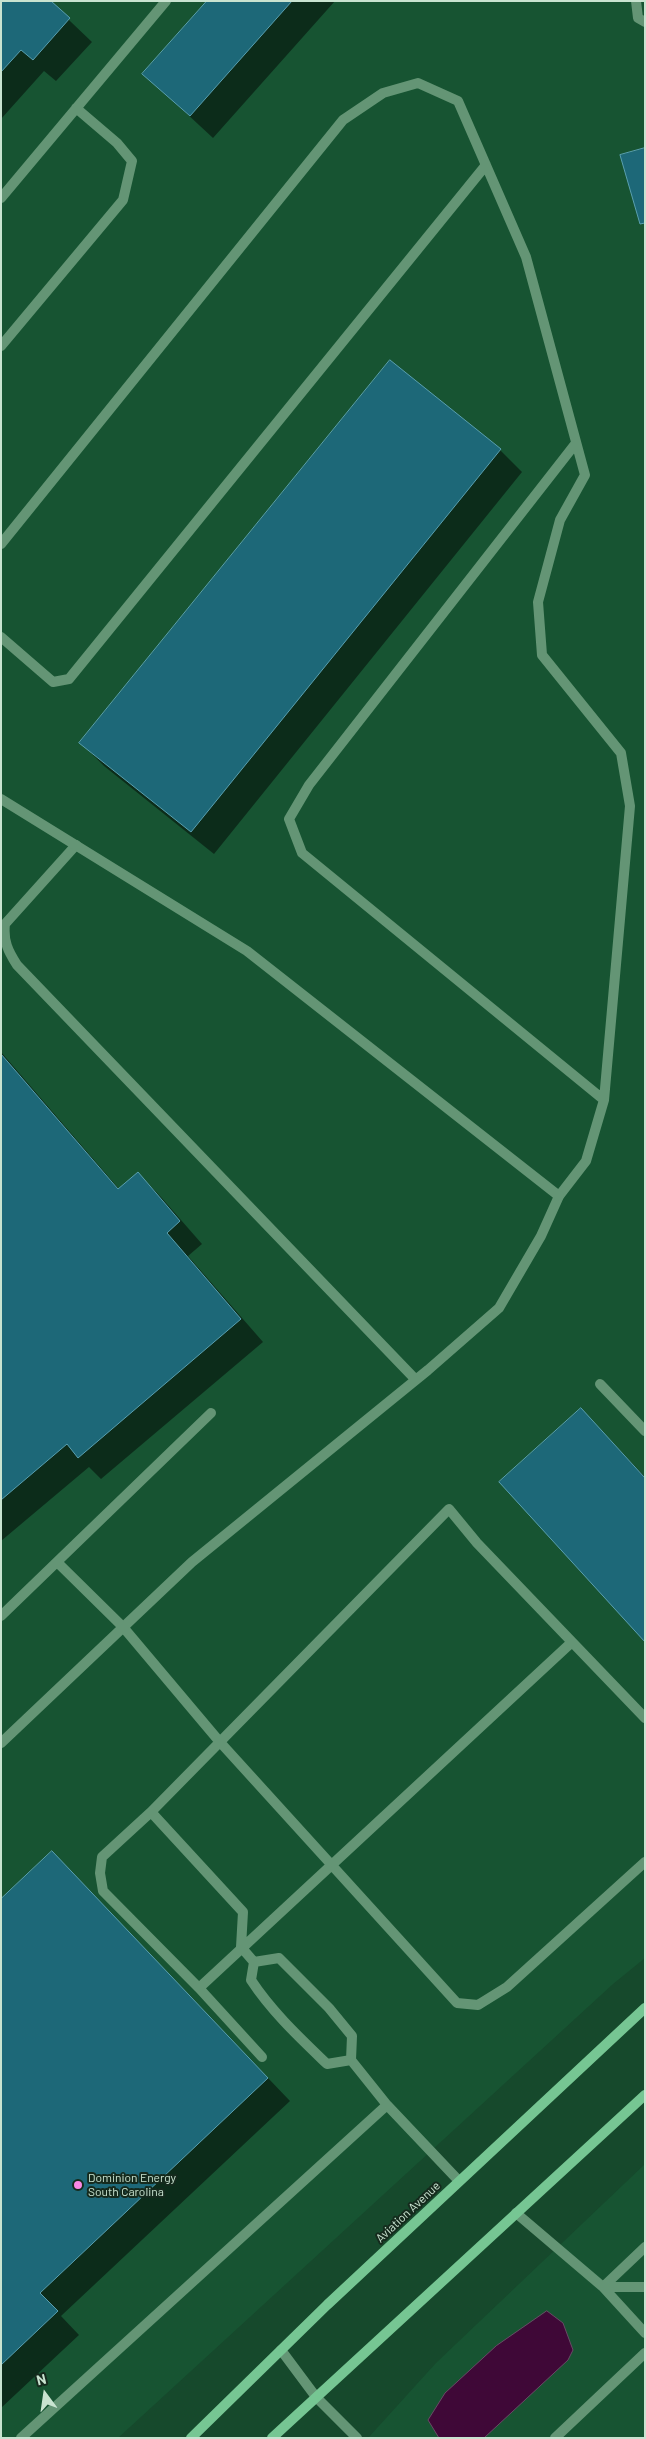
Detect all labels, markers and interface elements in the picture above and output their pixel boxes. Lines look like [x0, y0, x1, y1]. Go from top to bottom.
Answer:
place label: Dominion Energy South Carolina [88, 2171, 176, 2199]
marker: Dominion Energy South Carolina [72, 2179, 84, 2191]
street label: Aviation Avenue [373, 2179, 443, 2245]
north arrow [20, 2369, 70, 2419]
text: N [35, 2370, 48, 2388]

